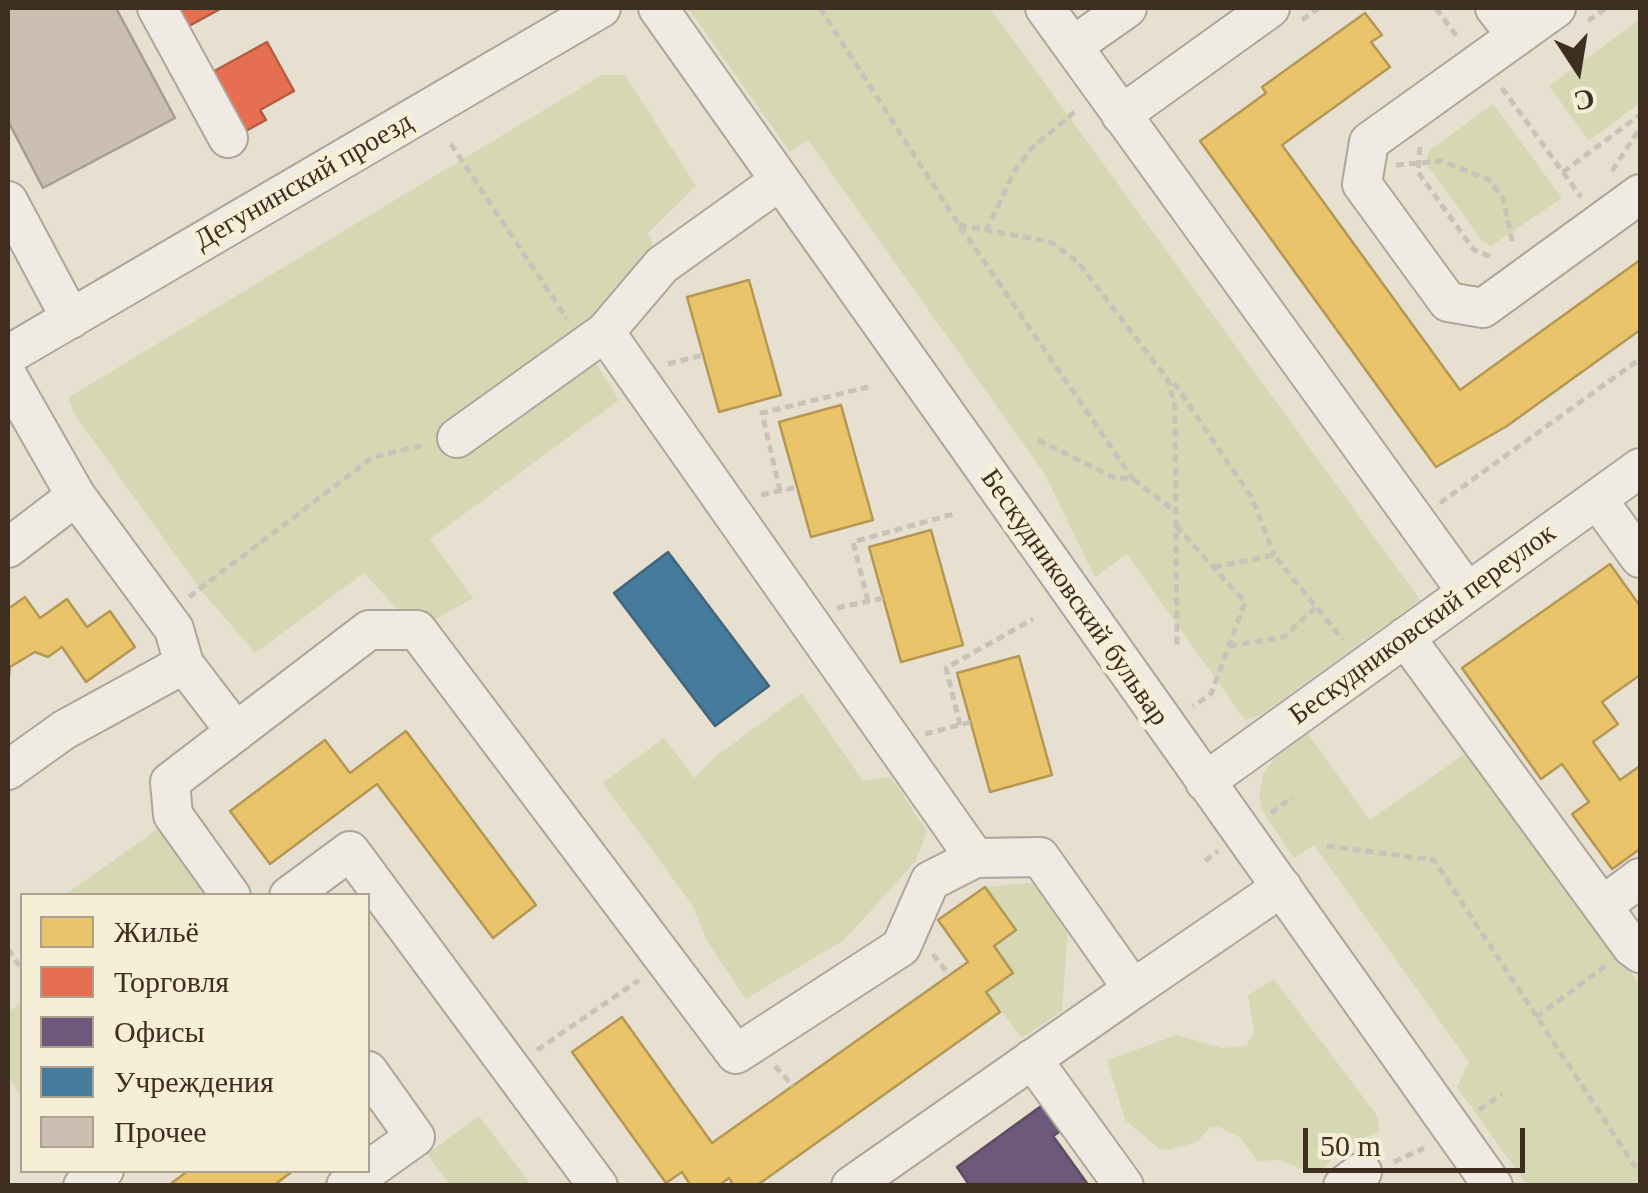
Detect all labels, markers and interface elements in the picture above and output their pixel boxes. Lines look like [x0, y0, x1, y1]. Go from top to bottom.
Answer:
north arrow [1528, 20, 1628, 120]
text: С [1571, 83, 1597, 117]
street label: Дегунинский проезд [189, 106, 419, 258]
street label: Бескудниковский бульвар [973, 463, 1175, 733]
street label: Бескудниковский переулок [1283, 517, 1563, 733]
legend [20, 893, 370, 1173]
text: Жильё [114, 915, 199, 948]
text: Торговля [114, 965, 229, 998]
text: Офисы [114, 1015, 205, 1048]
text: Учреждения [114, 1065, 274, 1098]
scale bar [1308, 1108, 1530, 1170]
text: Прочее [114, 1115, 207, 1148]
text: 50 m [1320, 1129, 1381, 1162]

